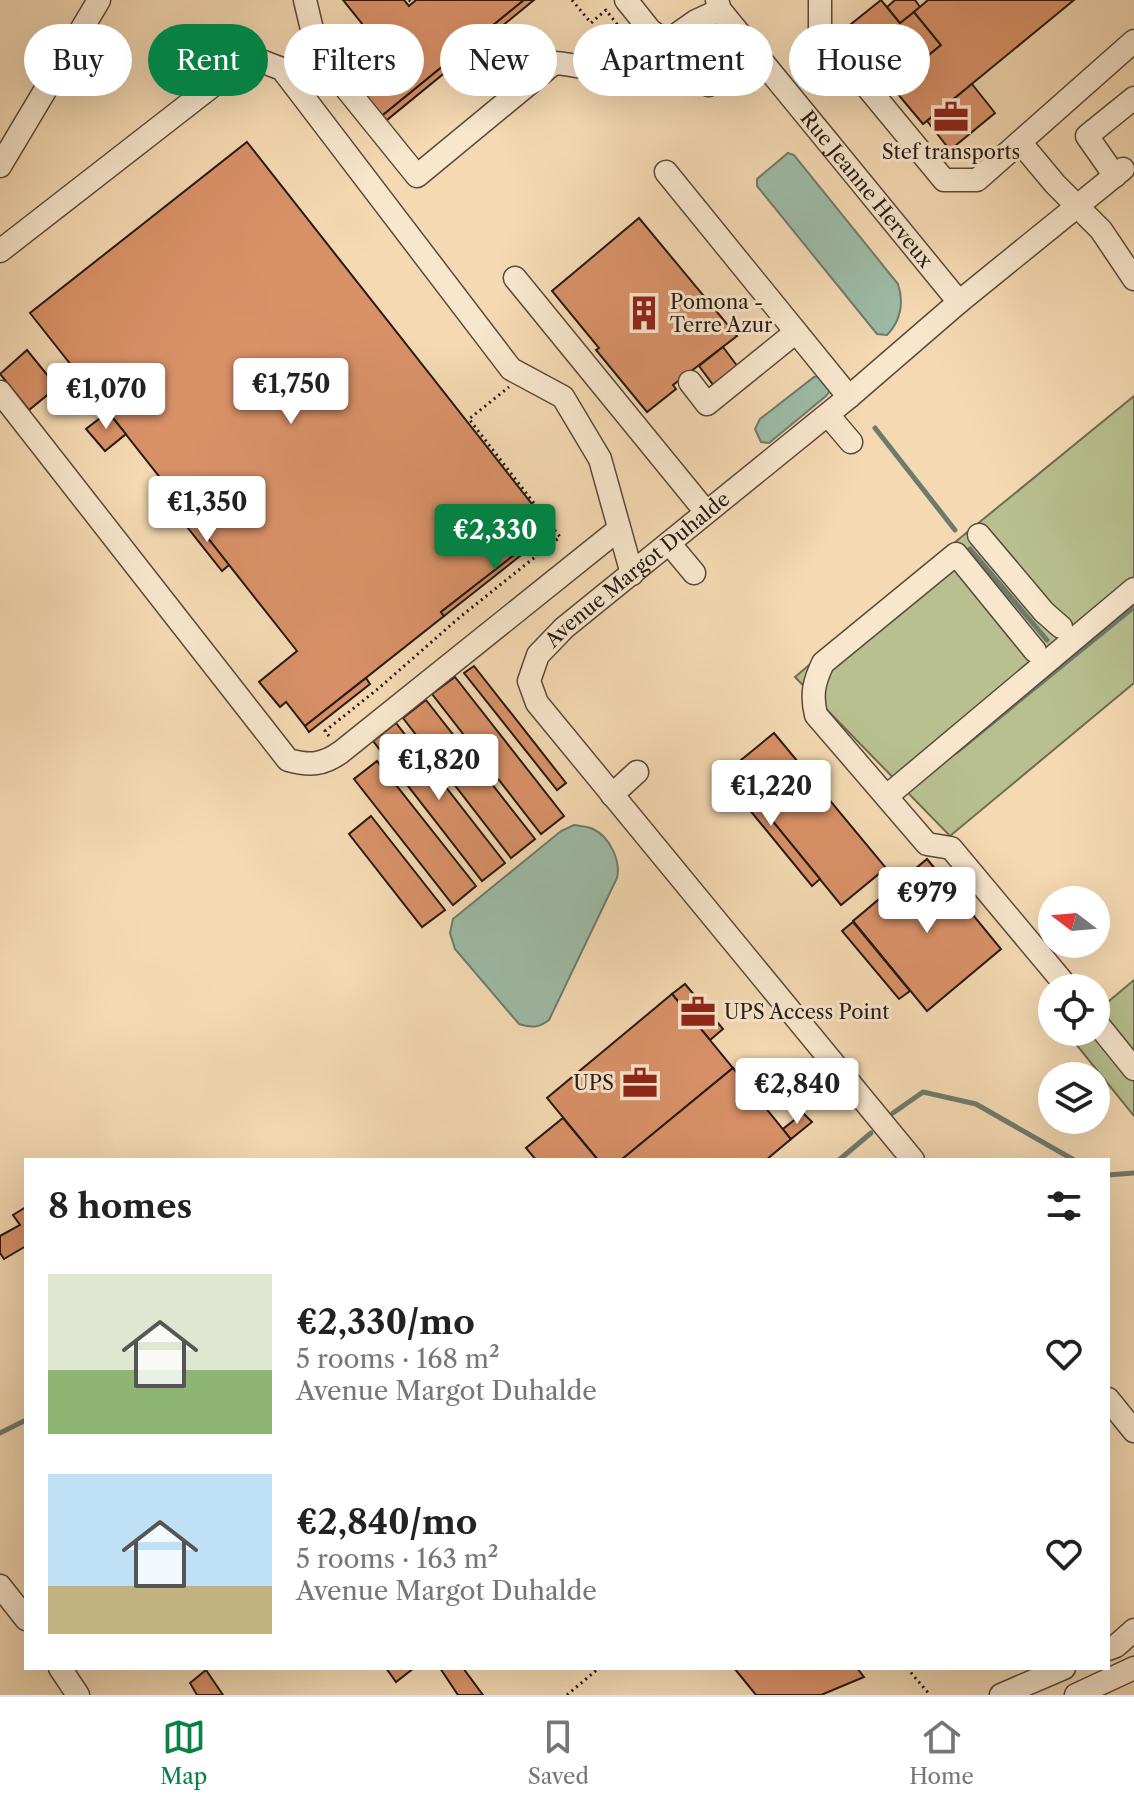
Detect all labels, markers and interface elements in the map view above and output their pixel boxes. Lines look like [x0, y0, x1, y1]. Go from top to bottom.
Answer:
chip: Buy [24, 24, 132, 96]
chip: Rent [148, 24, 268, 96]
chip: Filters [284, 24, 424, 96]
chip: New [440, 24, 557, 96]
chip: Apartment [573, 24, 773, 96]
chip: House [789, 24, 930, 96]
office icon: Stef transports [932, 98, 970, 136]
street label: Rue Jeanne Herveux [795, 106, 938, 273]
place label: Stef transports [882, 140, 1020, 164]
place label: Pomona - Terre Azur [670, 290, 773, 337]
building icon: Pomona - Terre Azur [625, 294, 663, 332]
pin: €1,750 [226, 358, 356, 426]
pin: €1,070 [41, 363, 171, 431]
text: €1,750 [251, 368, 331, 400]
text: €1,070 [65, 373, 147, 405]
pin: €1,350 [142, 476, 272, 544]
text: €1,350 [167, 486, 247, 518]
street label: Avenue Margot Duhalde [539, 487, 734, 653]
pin: €2,330 [430, 504, 560, 572]
text: €2,330 [453, 514, 537, 546]
pin: €1,820 [374, 734, 504, 802]
text: €1,820 [397, 744, 481, 776]
pin: €1,220 [706, 760, 836, 828]
text: €1,220 [730, 770, 812, 802]
pin: €979 [880, 867, 974, 935]
text: €979 [896, 877, 958, 909]
north arrow [1038, 886, 1110, 958]
map controls [1038, 886, 1110, 1134]
button: locate [1038, 974, 1110, 1046]
office icon: UPS Access Point [679, 993, 717, 1031]
place label: UPS Access Point [724, 1000, 889, 1024]
pin: €2,840 [732, 1058, 862, 1126]
button: layers [1038, 1062, 1110, 1134]
office icon: UPS [621, 1064, 659, 1102]
text: €2,840 [754, 1068, 841, 1100]
place label: UPS [573, 1071, 614, 1095]
icon: filters [1042, 1184, 1086, 1228]
text: 8 homes [48, 1185, 192, 1227]
text: €2,330/mo [296, 1301, 475, 1343]
icon: home [112, 1306, 208, 1402]
icon: heart [1042, 1332, 1086, 1376]
text: 5 rooms · 168 m² [296, 1343, 500, 1375]
text: Avenue Margot Duhalde [296, 1375, 597, 1407]
text: €2,840/mo [296, 1501, 477, 1543]
icon: home [112, 1506, 208, 1602]
icon: heart [1042, 1532, 1086, 1576]
text: 5 rooms · 163 m² [296, 1543, 498, 1575]
text: Avenue Margot Duhalde [296, 1575, 597, 1607]
tab: Map [160, 1715, 207, 1790]
tab: Saved [528, 1715, 589, 1790]
tab: Home [909, 1715, 974, 1790]

